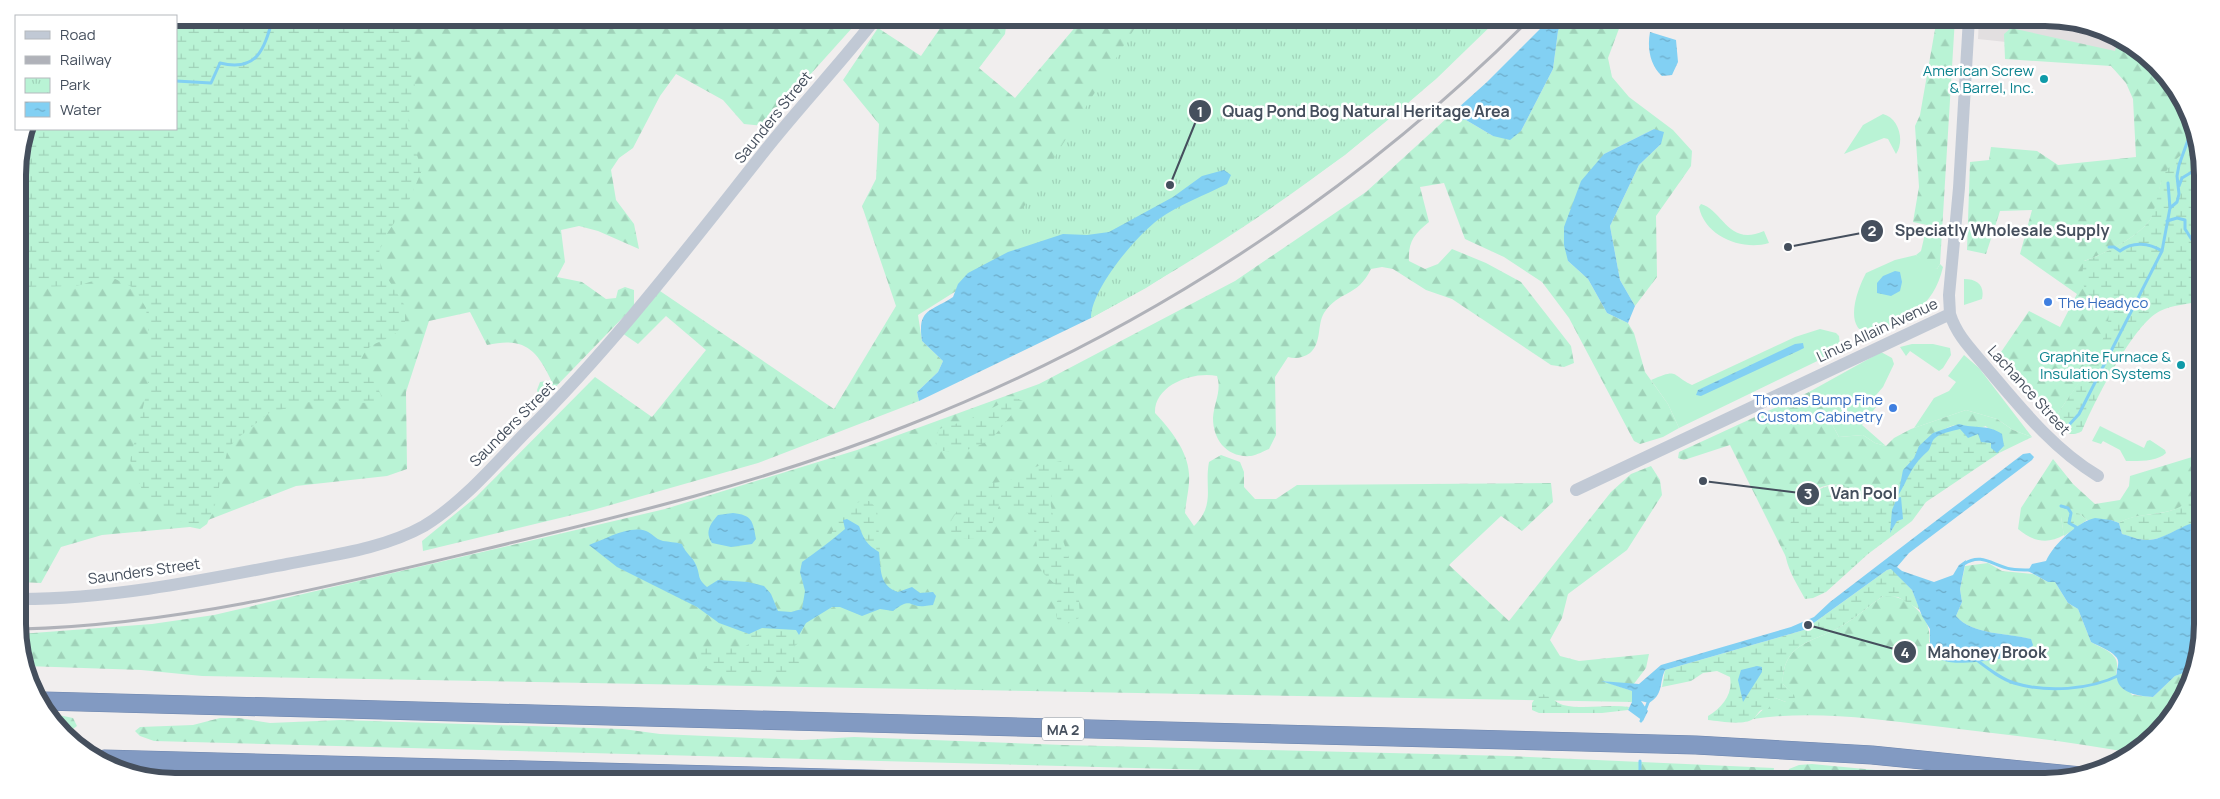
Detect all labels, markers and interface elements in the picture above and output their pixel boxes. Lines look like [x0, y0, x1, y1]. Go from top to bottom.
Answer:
legend [15, 15, 178, 130]
text: Road [60, 24, 96, 45]
text: Railway [60, 49, 112, 70]
place label: American Screw & Barrel, Inc. [1923, 60, 2034, 98]
street label: Saunders Street [729, 66, 817, 168]
marker: American Screw & Barrel, Inc. [2038, 73, 2050, 85]
text: Park [60, 74, 90, 95]
callout: Quag Pond Bog Natural Heritage Area [1188, 96, 1520, 127]
text: Water [60, 99, 102, 120]
text: Quag Pond Bog Natural Heritage Area [1222, 100, 1510, 122]
text: 1 [1197, 101, 1203, 122]
callout: Speciatly Wholesale Supply [1859, 215, 2119, 246]
text: Speciatly Wholesale Supply [1895, 219, 2109, 241]
text: 2 [1868, 220, 1877, 241]
place label: The Headyco [2058, 292, 2148, 313]
street label: Linus Allain Avenue [1813, 293, 1941, 367]
marker: The Headyco [2042, 296, 2054, 308]
street label: Lachance Street [1983, 341, 2075, 439]
place label: Graphite Furnace & Insulation Systems [2039, 346, 2171, 384]
marker: Graphite Furnace & Insulation Systems [2175, 359, 2187, 371]
street label: Saunders Street [465, 377, 559, 471]
place label: Thomas Bump Fine Custom Cabinetry [1753, 389, 1883, 427]
marker: Thomas Bump Fine Custom Cabinetry [1887, 402, 1899, 414]
callout: Van Pool [1796, 478, 1907, 509]
text: Van Pool [1831, 482, 1897, 504]
text: 3 [1804, 483, 1812, 504]
street label: Saunders Street [87, 553, 201, 589]
callout: Mahoney Brook [1893, 637, 2057, 668]
text: Mahoney Brook [1928, 641, 2047, 663]
text: 4 [1900, 642, 1910, 663]
road number: MA 2 [1042, 718, 1084, 741]

